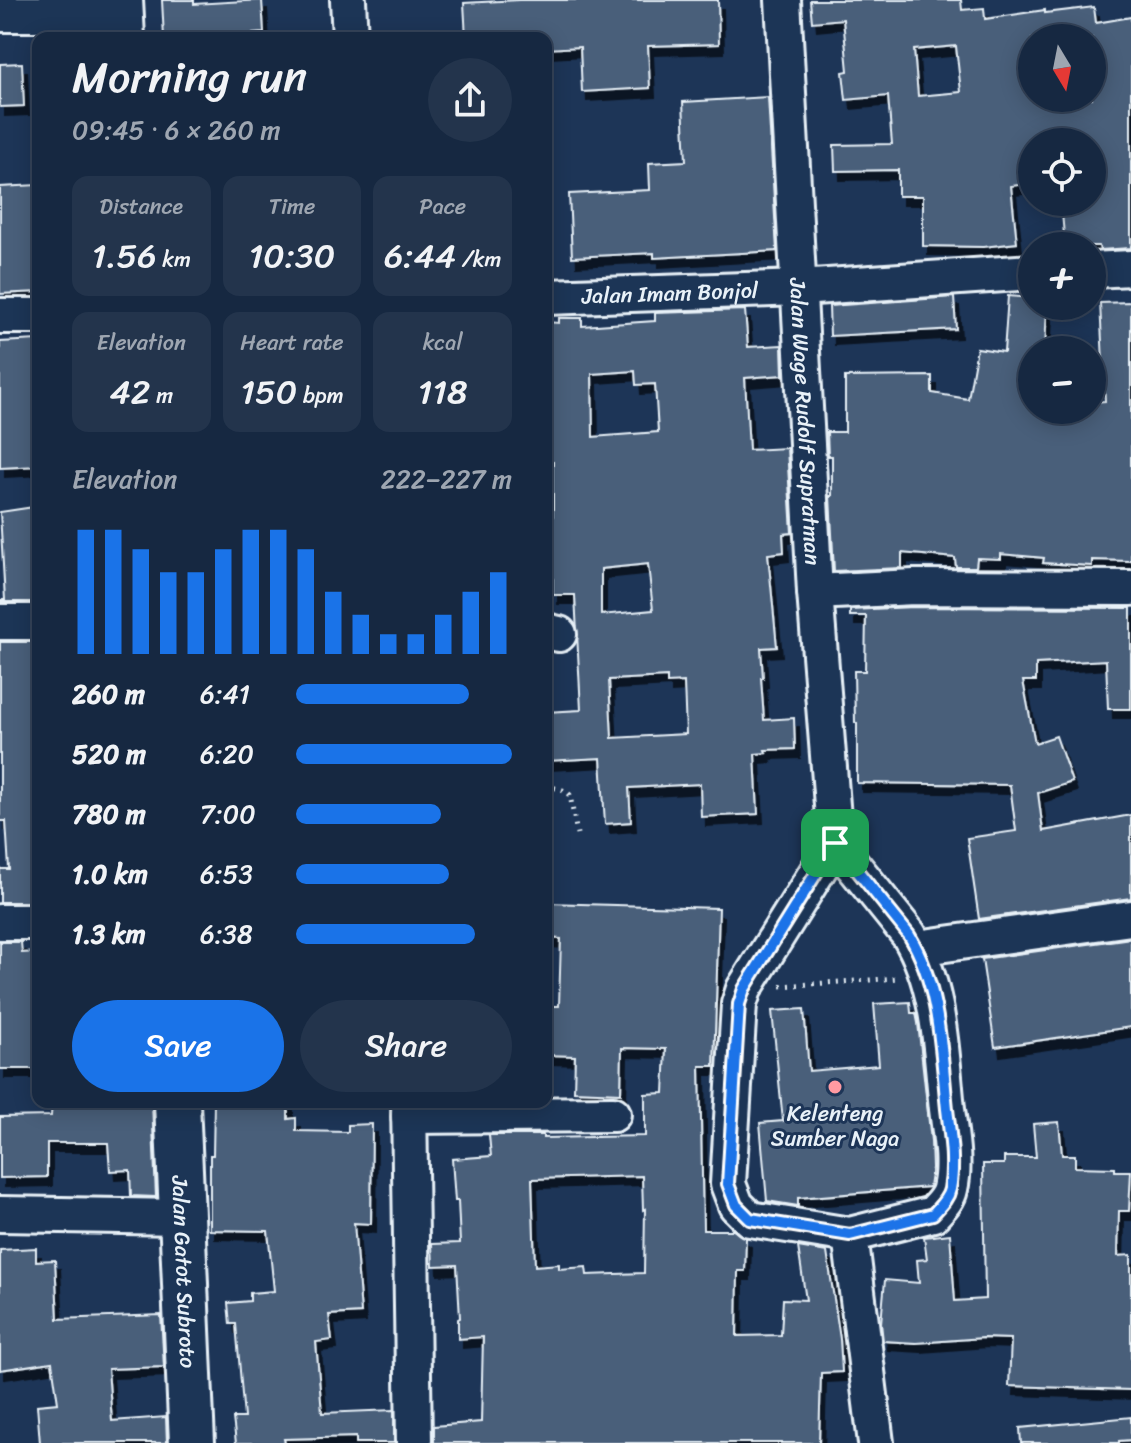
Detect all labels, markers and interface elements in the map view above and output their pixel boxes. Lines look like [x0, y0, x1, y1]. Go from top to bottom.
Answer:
north arrow [1018, 24, 1106, 112]
map controls [1018, 24, 1106, 424]
text: Morning run [72, 38, 307, 116]
button: share [428, 58, 512, 142]
text: 09:45 · 6 × 260 m [72, 107, 281, 153]
button: locate [1018, 128, 1106, 216]
text: Distance [100, 187, 183, 226]
text: Time [269, 187, 315, 226]
text: Pace [419, 187, 466, 226]
text: 1.56 [92, 226, 157, 286]
text: 10:30 [249, 226, 335, 286]
text: 6:44 [384, 226, 456, 286]
button: + [1018, 232, 1106, 320]
text: km [157, 240, 191, 279]
text: /km [456, 240, 501, 279]
street label: Jalan Imam Bonjol [580, 270, 760, 316]
street label: Jalan Wage Rudolf Supratman [778, 276, 833, 566]
text: Elevation [97, 323, 186, 362]
text: Heart rate [240, 323, 344, 362]
text: kcal [423, 323, 463, 362]
button: − [1018, 336, 1106, 424]
text: 42 [110, 362, 150, 422]
text: 150 [240, 362, 297, 422]
text: 118 [418, 362, 468, 422]
text: m [150, 376, 173, 415]
text: bpm [297, 376, 344, 415]
text: Elevation [72, 456, 177, 502]
text: 222–227 m [381, 456, 512, 502]
text: 260 m [72, 671, 145, 717]
text: 6:41 [200, 671, 250, 717]
text: 520 m [72, 731, 146, 777]
text: 6:20 [200, 731, 254, 777]
text: 780 m [72, 791, 146, 837]
text: 7:00 [200, 791, 256, 837]
pin [801, 809, 869, 877]
icon: arrive [813, 821, 857, 865]
text: 1.0 km [72, 851, 148, 897]
text: 6:53 [200, 851, 253, 897]
text: 1.3 km [72, 911, 146, 957]
text: 6:38 [200, 911, 253, 957]
button: Save [72, 1000, 284, 1092]
button: Share [300, 1000, 512, 1092]
marker: Kelenteng Sumber Naga [826, 1078, 844, 1096]
place label: Kelenteng Sumber Naga [771, 1094, 899, 1158]
street label: Jalan Gatot Subroto [160, 1174, 208, 1369]

